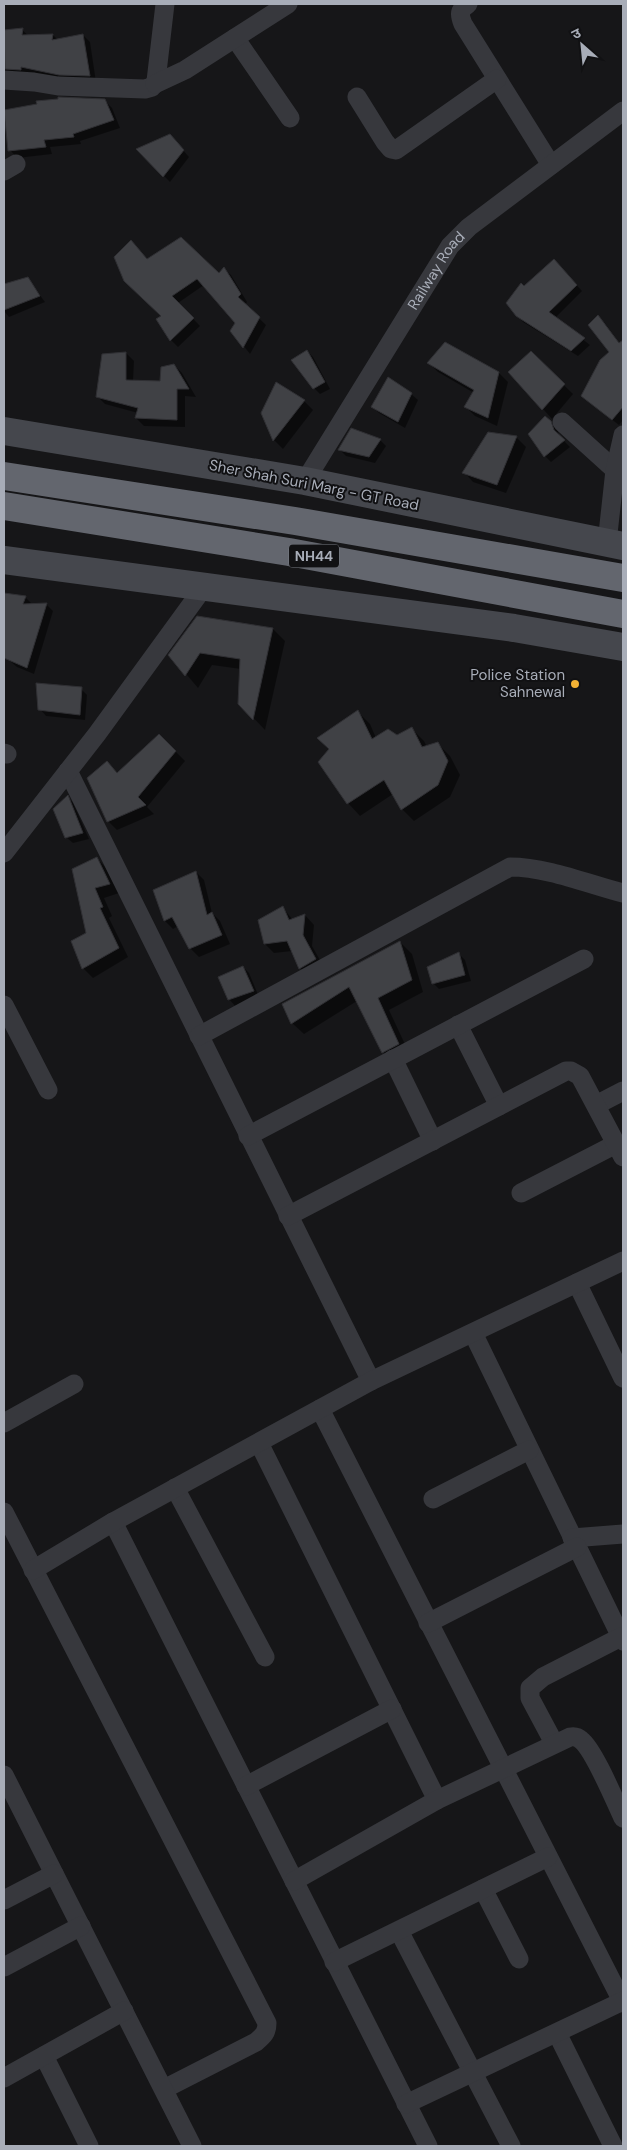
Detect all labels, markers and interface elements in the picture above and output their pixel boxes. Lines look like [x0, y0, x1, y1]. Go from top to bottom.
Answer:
north arrow [557, 20, 607, 70]
text: उ [568, 23, 585, 43]
street label: Railway Road [403, 227, 469, 314]
street label: Sher Shah Suri Marg - GT Road [207, 455, 421, 515]
road number: NH44 [289, 544, 339, 568]
place label: Police Station Sahnewal [470, 665, 565, 702]
marker: Police Station Sahnewal [569, 678, 581, 690]

